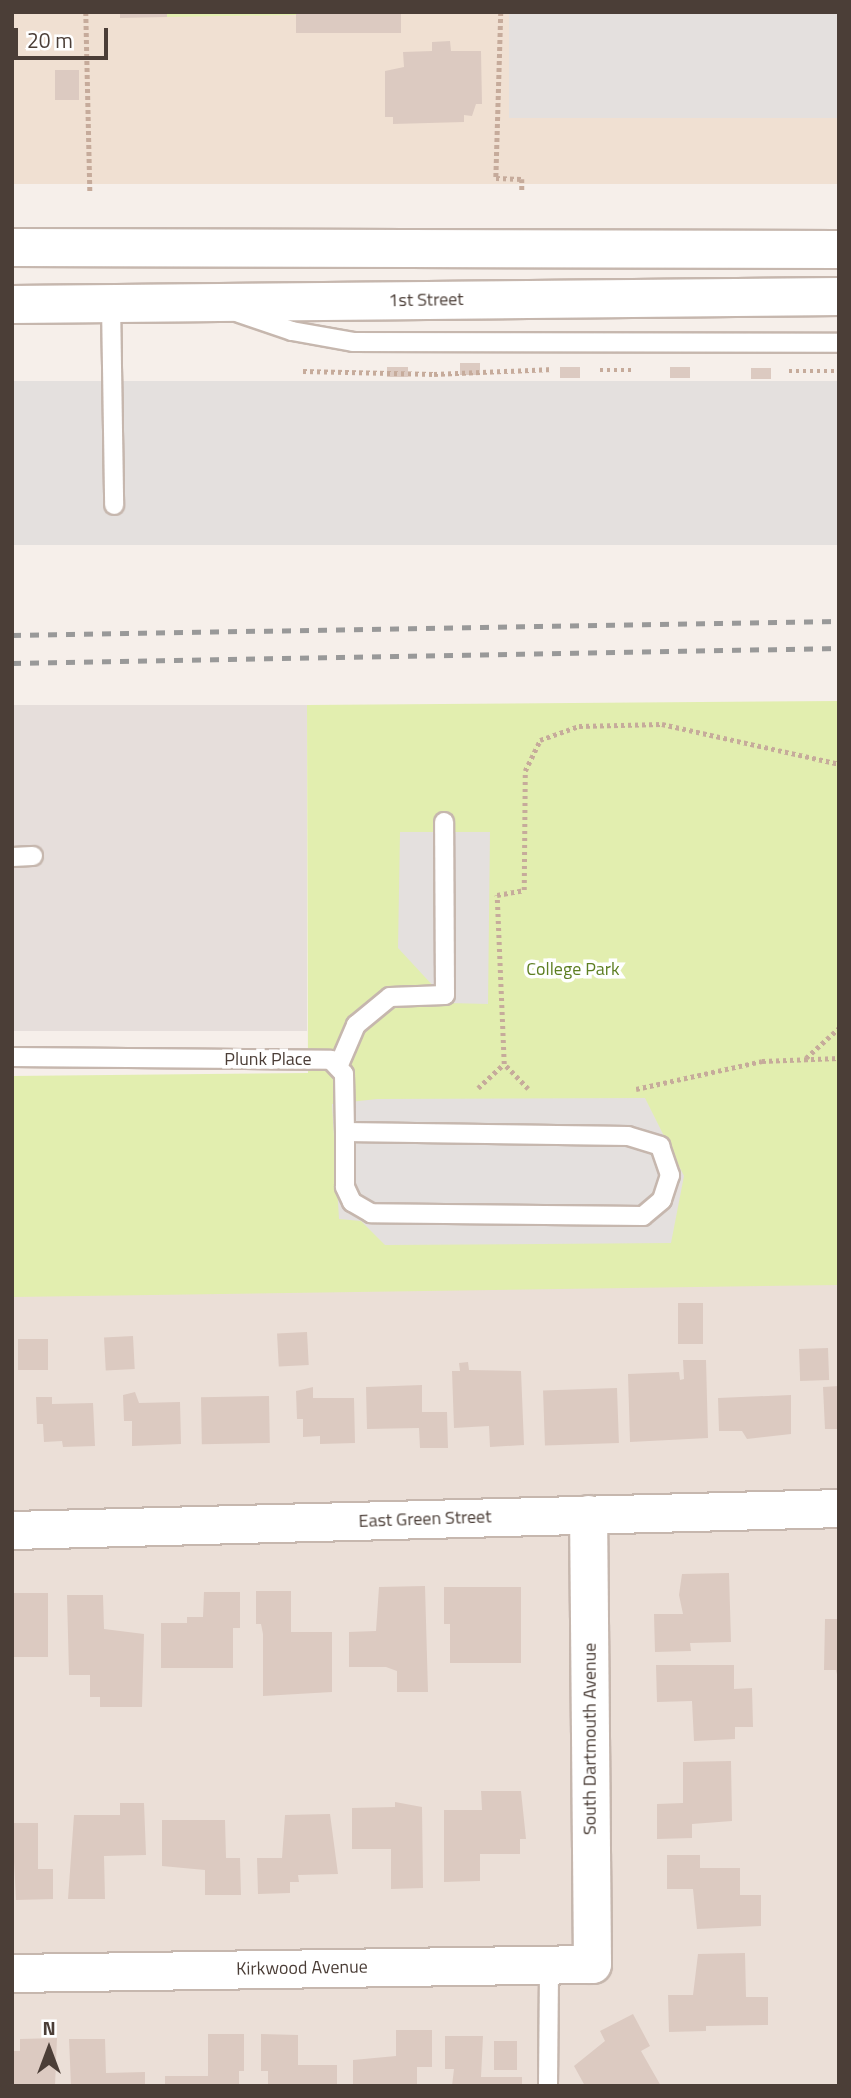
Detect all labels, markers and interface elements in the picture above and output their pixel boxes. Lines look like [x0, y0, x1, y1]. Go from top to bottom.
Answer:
scale bar [18, 14, 112, 58]
text: 20 m [27, 24, 73, 56]
street label: 1st Street [388, 289, 464, 311]
park label: College Park [526, 958, 620, 980]
street label: Plunk Place [224, 1048, 312, 1070]
street label: East Green Street [358, 1506, 492, 1532]
street label: South Dartmouth Avenue [579, 1643, 601, 1835]
street label: Kirkwood Avenue [236, 1956, 368, 1980]
text: N [42, 2013, 56, 2042]
north arrow [14, 2014, 84, 2084]

